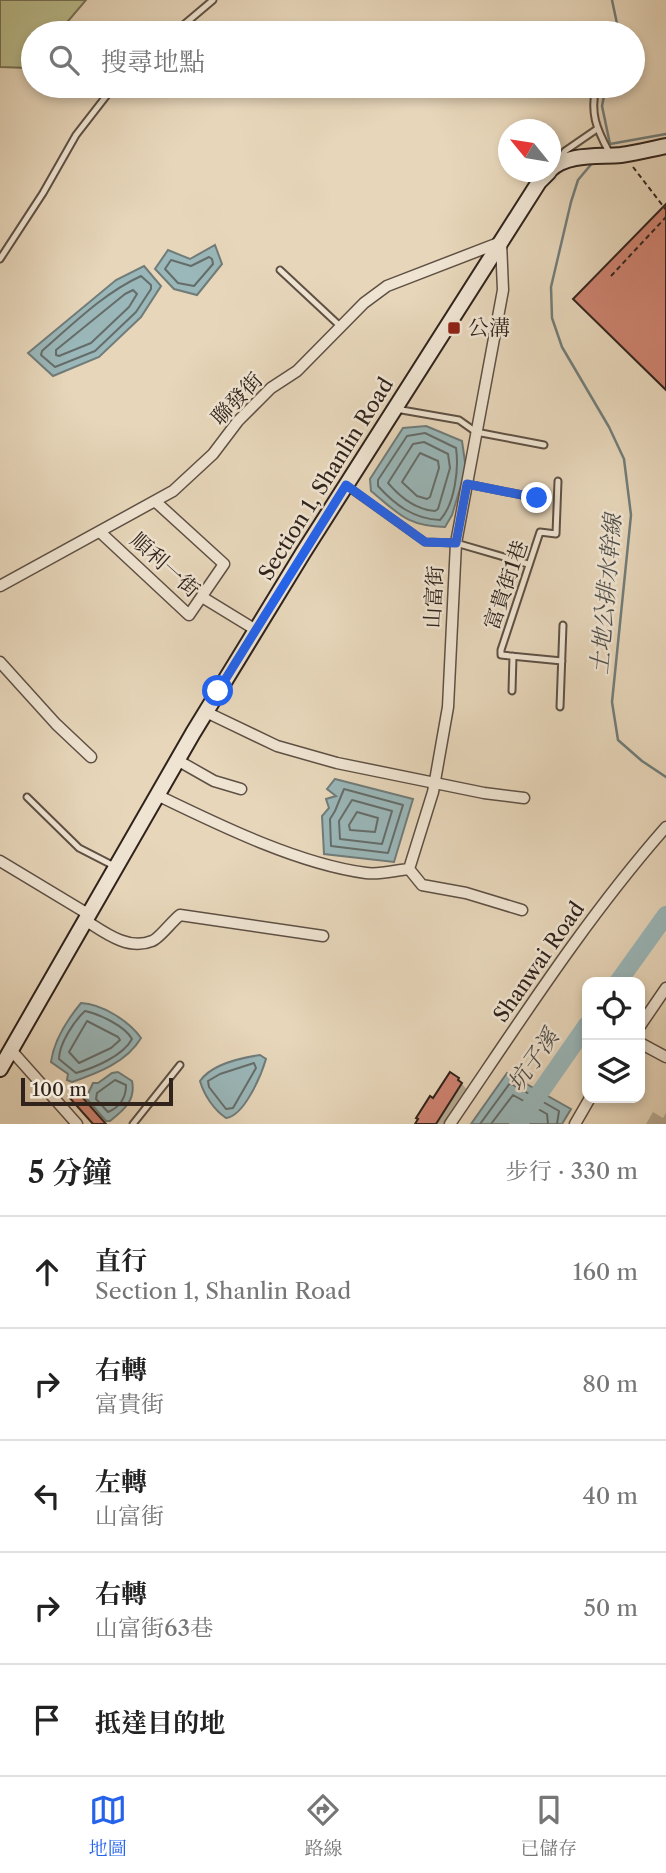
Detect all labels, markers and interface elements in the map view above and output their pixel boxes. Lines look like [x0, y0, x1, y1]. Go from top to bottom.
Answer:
search box [21, 21, 645, 98]
icon: search [45, 41, 83, 79]
text: 搜尋地點 [101, 46, 205, 78]
north arrow [498, 119, 561, 182]
place label: 公溝 [468, 315, 510, 340]
marker: 公溝 [446, 320, 462, 336]
street label: 聯發街 [206, 367, 268, 430]
street label: Section 1, Shanlin Road [253, 373, 398, 585]
route end [521, 482, 552, 513]
water label: 土地公排水幹線 [585, 511, 627, 675]
street label: 順利一街 [126, 527, 205, 602]
street label: 富貴街1巷 [479, 537, 532, 633]
street label: 山富街 [419, 565, 448, 629]
route start [202, 675, 233, 706]
street label: Shanwai Road [488, 897, 589, 1027]
map controls [582, 977, 645, 1103]
button: locate [582, 977, 645, 1040]
water label: 坑子溪 [502, 1021, 566, 1096]
button: layers [582, 1040, 645, 1103]
scale bar [21, 1075, 173, 1107]
text: 100 m [32, 1078, 87, 1101]
text: 5 分鐘 [28, 1154, 112, 1191]
text: 步行 · 330 m [506, 1157, 638, 1185]
text: 直行 [95, 1245, 147, 1277]
icon: ahead [28, 1253, 66, 1291]
text: 160 m [573, 1258, 638, 1286]
text: Section 1, Shanlin Road [95, 1277, 351, 1305]
text: 右轉 [95, 1354, 147, 1386]
icon: right [28, 1365, 66, 1403]
text: 80 m [582, 1370, 638, 1398]
text: 富貴街 [95, 1390, 164, 1418]
text: 左轉 [95, 1466, 147, 1498]
icon: left [28, 1477, 66, 1515]
text: 40 m [583, 1482, 638, 1510]
text: 山富街 [95, 1502, 164, 1530]
text: 右轉 [95, 1578, 147, 1610]
icon: right [28, 1589, 66, 1627]
text: 50 m [583, 1594, 638, 1622]
text: 山富街63巷 [95, 1614, 213, 1642]
icon: arrive [28, 1701, 66, 1739]
text: 抵達目的地 [95, 1707, 225, 1739]
tab: 地圖 [89, 1791, 127, 1860]
tab: 路線 [304, 1791, 342, 1860]
tab: 已儲存 [520, 1791, 577, 1860]

